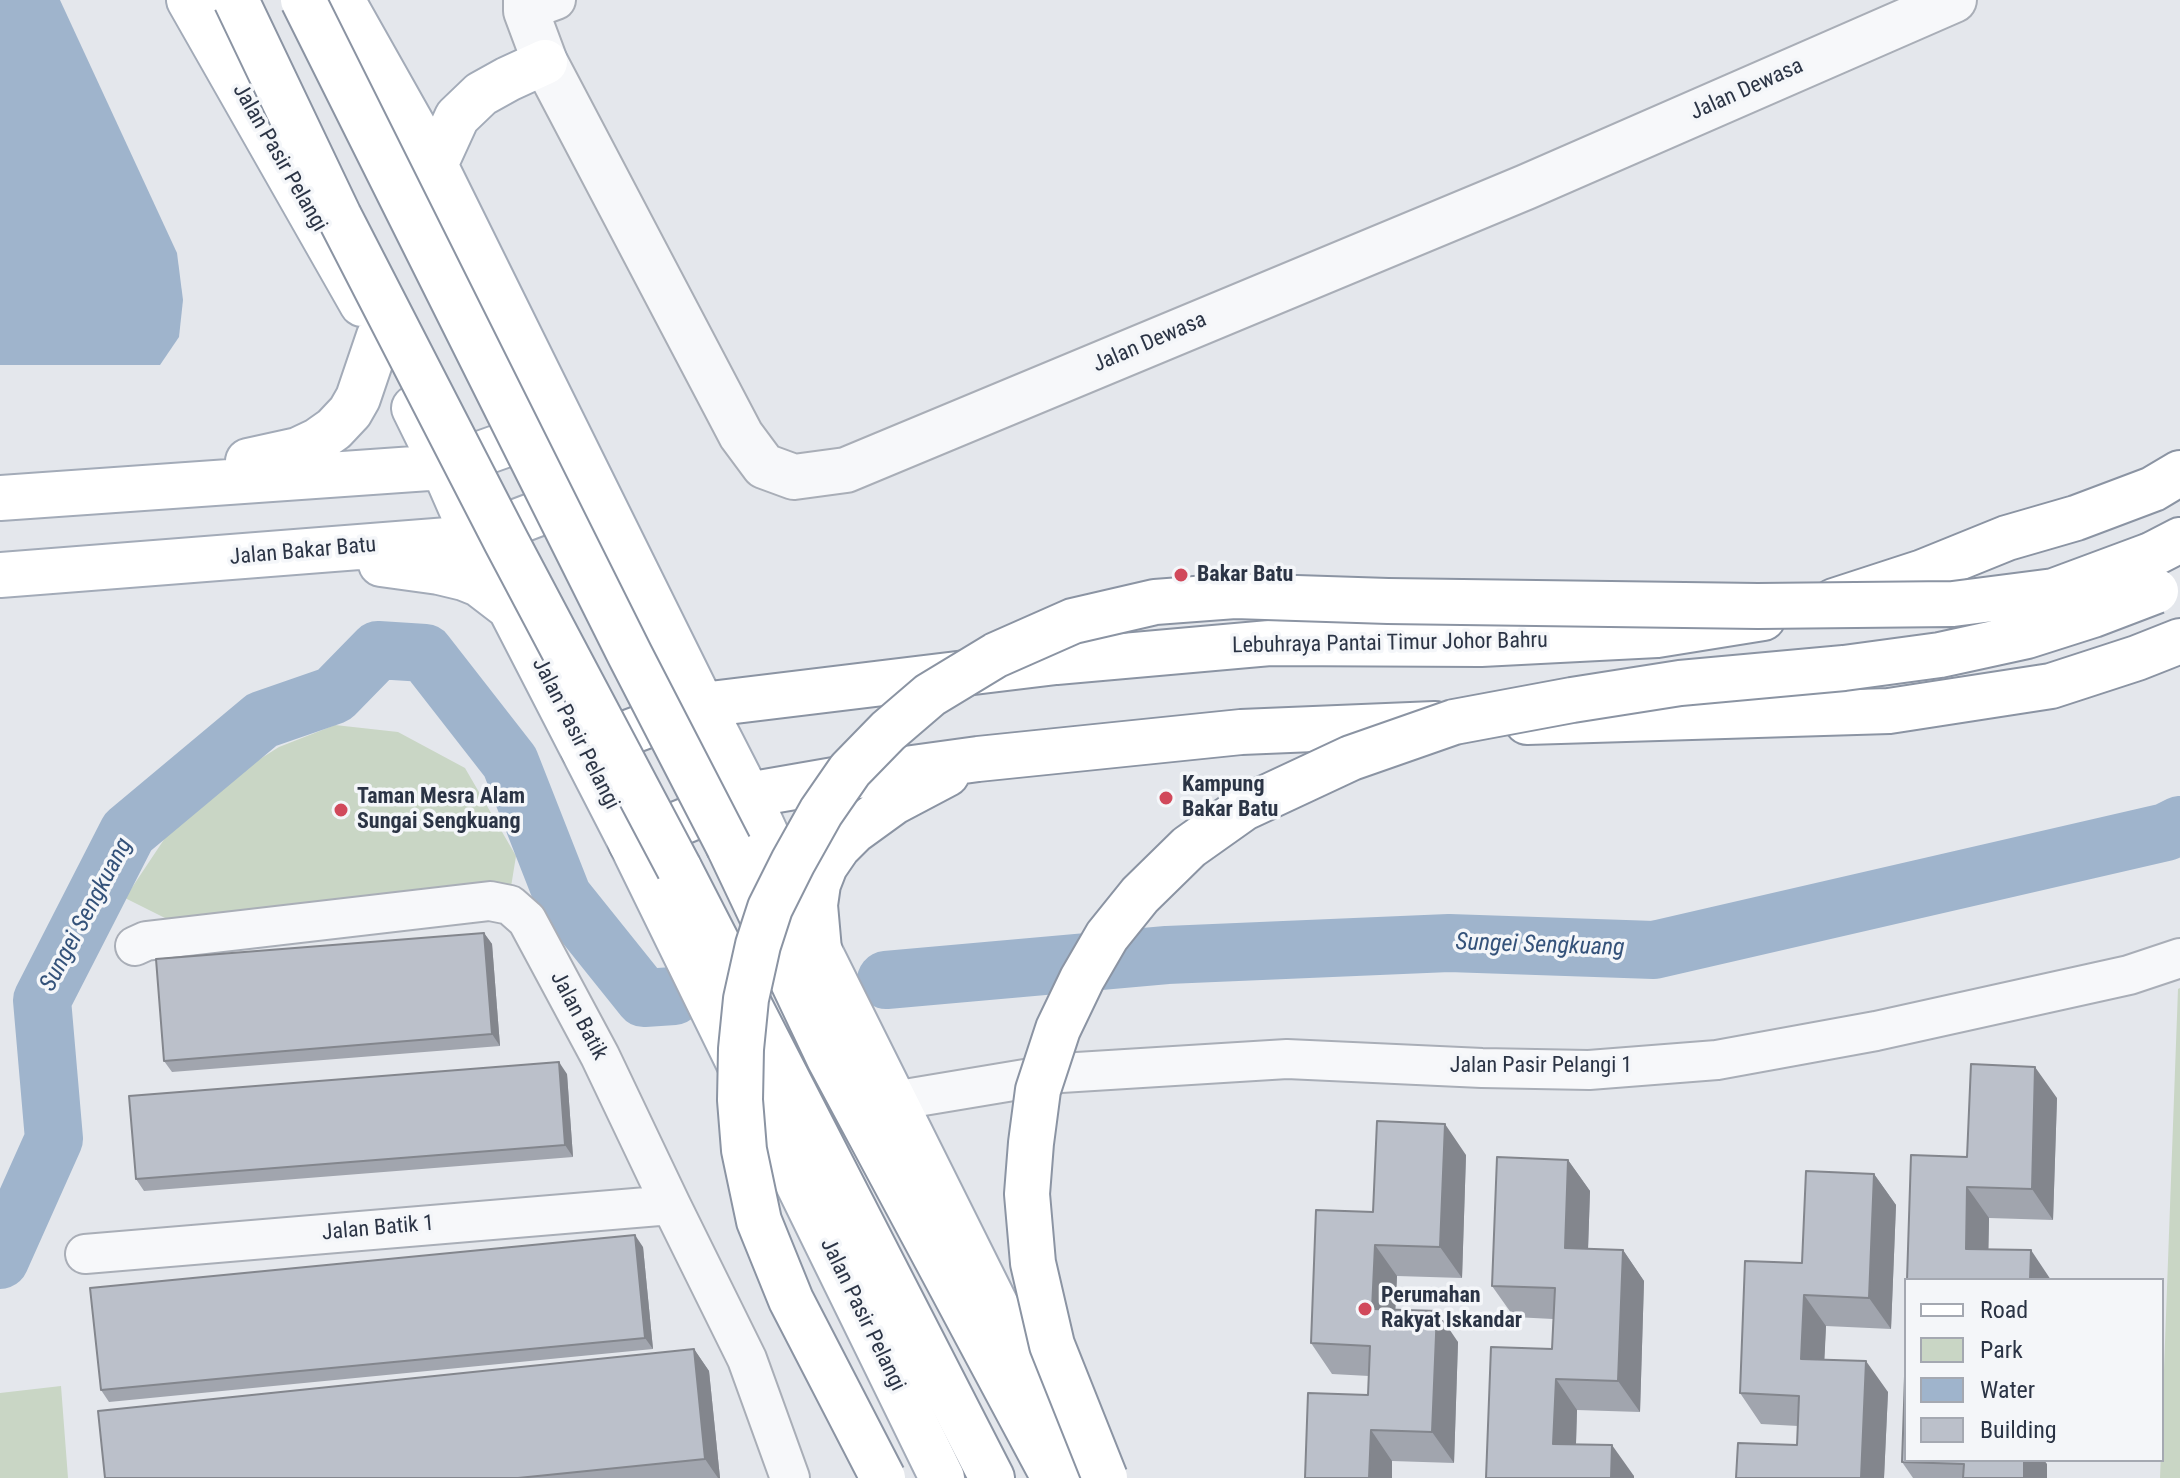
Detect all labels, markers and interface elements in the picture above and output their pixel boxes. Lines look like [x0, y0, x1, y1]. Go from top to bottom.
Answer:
street label: Jalan Dewasa [1686, 53, 1808, 127]
street label: Jalan Pasir Pelangi [226, 79, 332, 237]
street label: Jalan Dewasa [1089, 307, 1211, 379]
street label: Jalan Bakar Batu [229, 532, 377, 572]
place label: Bakar Batu [1197, 562, 1293, 588]
marker: Bakar Batu [1172, 566, 1190, 584]
street label: Lebuhraya Pantai Timur Johor Bahru [1232, 628, 1548, 660]
street label: Jalan Pasir Pelangi [525, 654, 625, 814]
place label: Kampung Bakar Batu [1182, 772, 1278, 824]
place label: Taman Mesra Alam Sungai Sengkuang [357, 784, 525, 836]
marker: Kampung Bakar Batu [1157, 789, 1175, 807]
marker: Taman Mesra Alam Sungai Sengkuang [332, 801, 350, 819]
water label: Sungei Sengkuang [35, 834, 139, 996]
water label: Sungei Sengkuang [1455, 929, 1625, 963]
street label: Jalan Batik [544, 967, 612, 1065]
street label: Jalan Pasir Pelangi 1 [1450, 1053, 1632, 1079]
street label: Jalan Batik 1 [321, 1211, 435, 1247]
street label: Jalan Pasir Pelangi [814, 1234, 910, 1396]
legend [1904, 1278, 2164, 1462]
place label: Perumahan Rakyat Iskandar [1381, 1283, 1522, 1334]
text: Road [1980, 1296, 2028, 1324]
marker: Perumahan Rakyat Iskandar [1356, 1300, 1374, 1318]
text: Park [1980, 1336, 2023, 1364]
text: Water [1980, 1376, 2035, 1404]
text: Building [1980, 1416, 2057, 1444]

